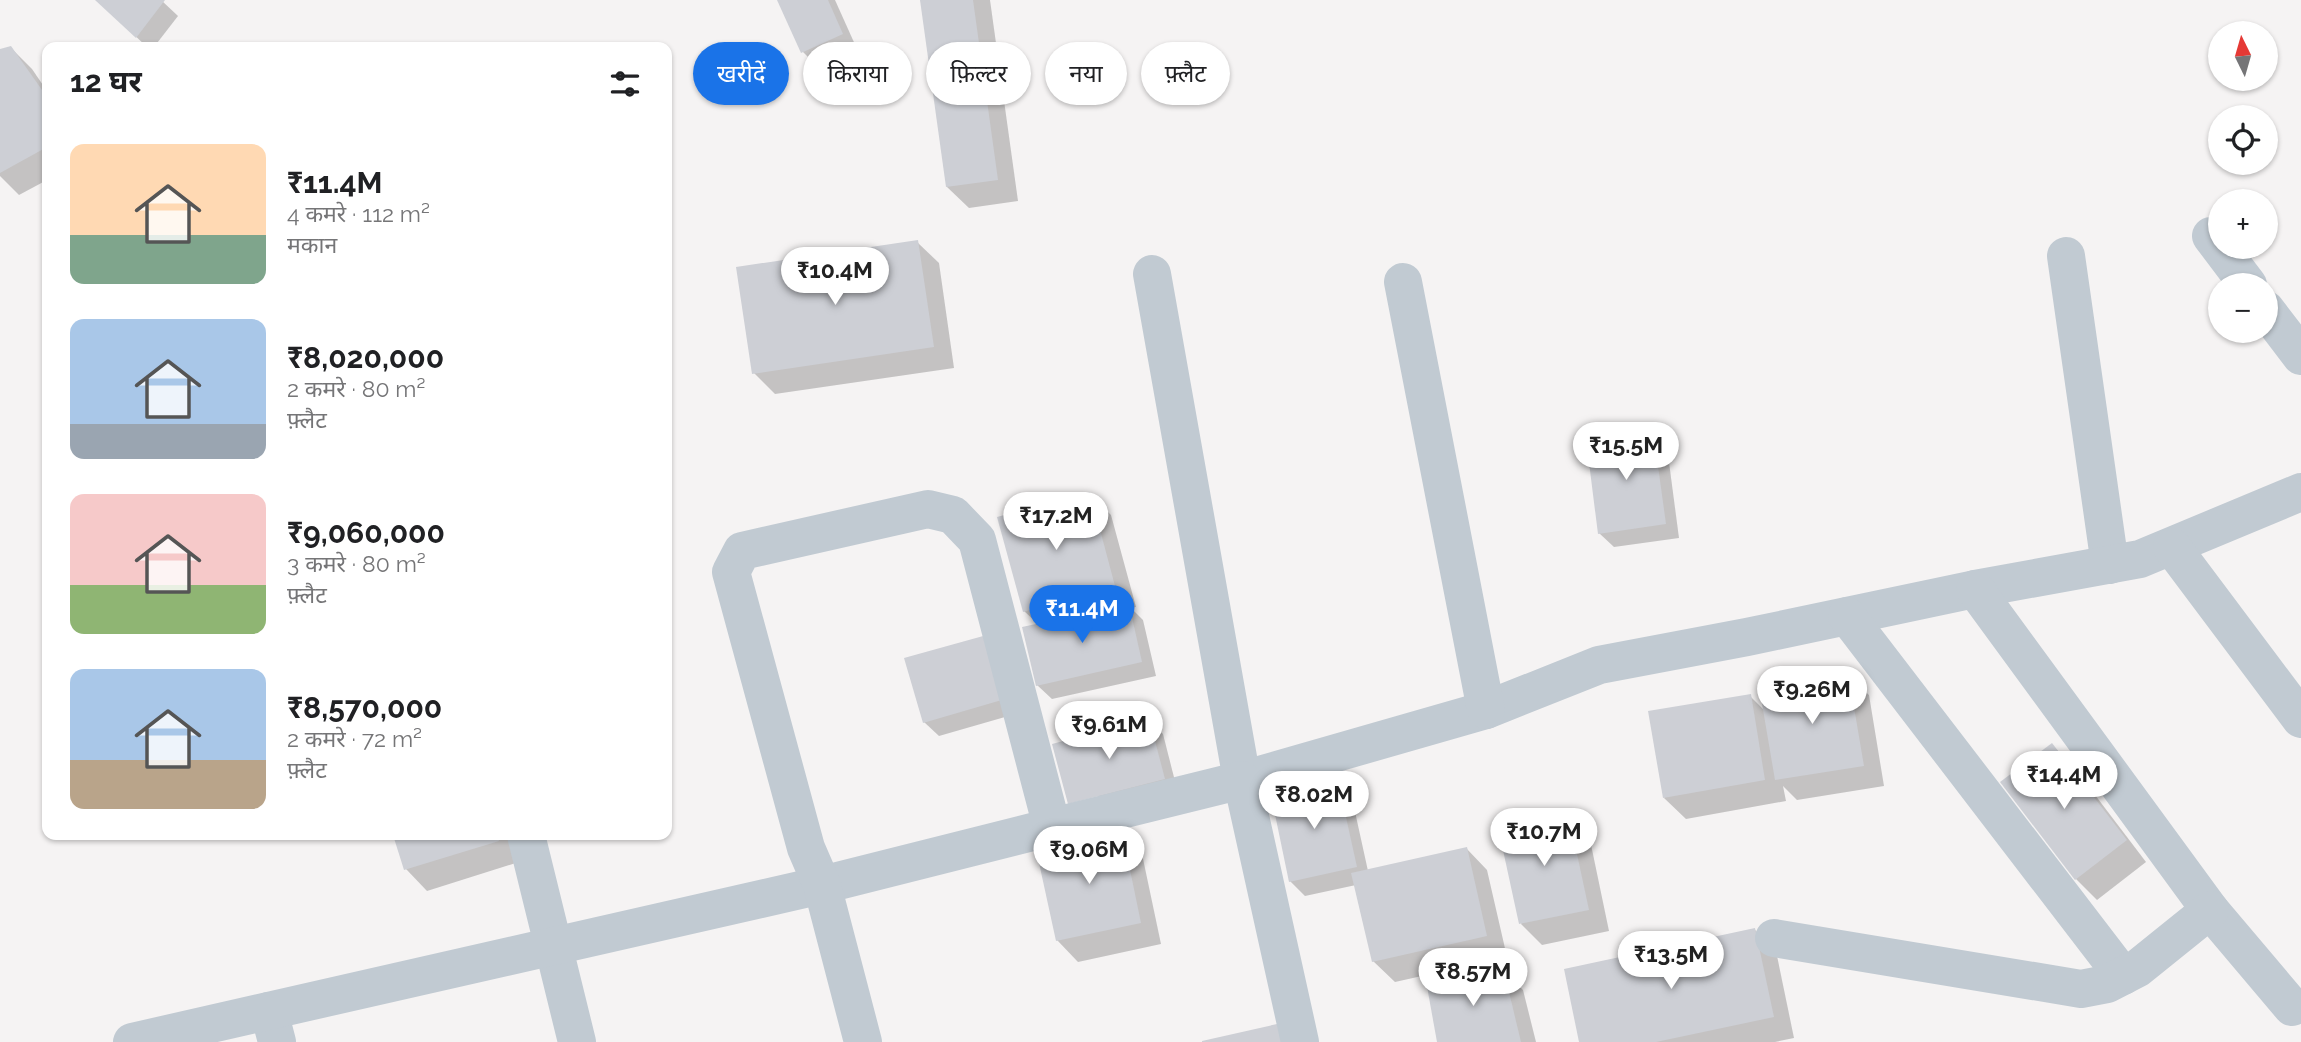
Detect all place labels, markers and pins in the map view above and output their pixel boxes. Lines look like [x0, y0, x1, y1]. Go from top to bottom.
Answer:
pin: ₹10.4M [778, 247, 892, 307]
pin: ₹15.5M [1569, 422, 1683, 482]
pin: ₹17.2M [999, 492, 1113, 552]
pin: ₹11.4M [1025, 586, 1139, 645]
pin: ₹9.26M [1755, 666, 1869, 726]
pin: ₹9.61M [1052, 702, 1166, 761]
pin: ₹14.4M [2007, 752, 2121, 811]
pin: ₹8.02M [1257, 772, 1371, 831]
pin: ₹10.7M [1487, 808, 1601, 868]
pin: ₹9.06M [1032, 826, 1146, 886]
pin: ₹13.5M [1614, 932, 1728, 991]
pin: ₹8.57M [1416, 948, 1530, 1008]

